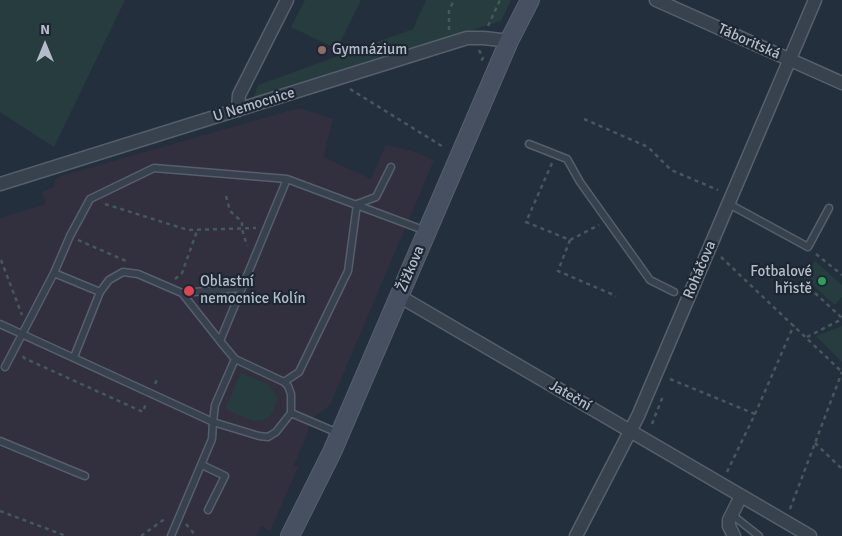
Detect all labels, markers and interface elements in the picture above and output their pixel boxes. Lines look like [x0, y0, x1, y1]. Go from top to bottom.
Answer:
north arrow [20, 20, 70, 70]
street label: Táboritská [715, 20, 783, 64]
text: N [40, 21, 50, 38]
place label: Gymnázium [332, 41, 407, 59]
marker: Gymnázium [316, 44, 328, 56]
street label: U Nemocnice [211, 84, 297, 126]
street label: Roháčova [680, 238, 720, 302]
street label: Žižkova [393, 243, 429, 295]
place label: Fotbalové hřistě [750, 263, 812, 298]
place label: Oblastní nemocnice Kolín [200, 273, 306, 308]
marker: Fotbalové hřistě [816, 275, 828, 287]
marker: Oblastní nemocnice Kolín [182, 284, 196, 298]
street label: Jateční [546, 377, 594, 415]

